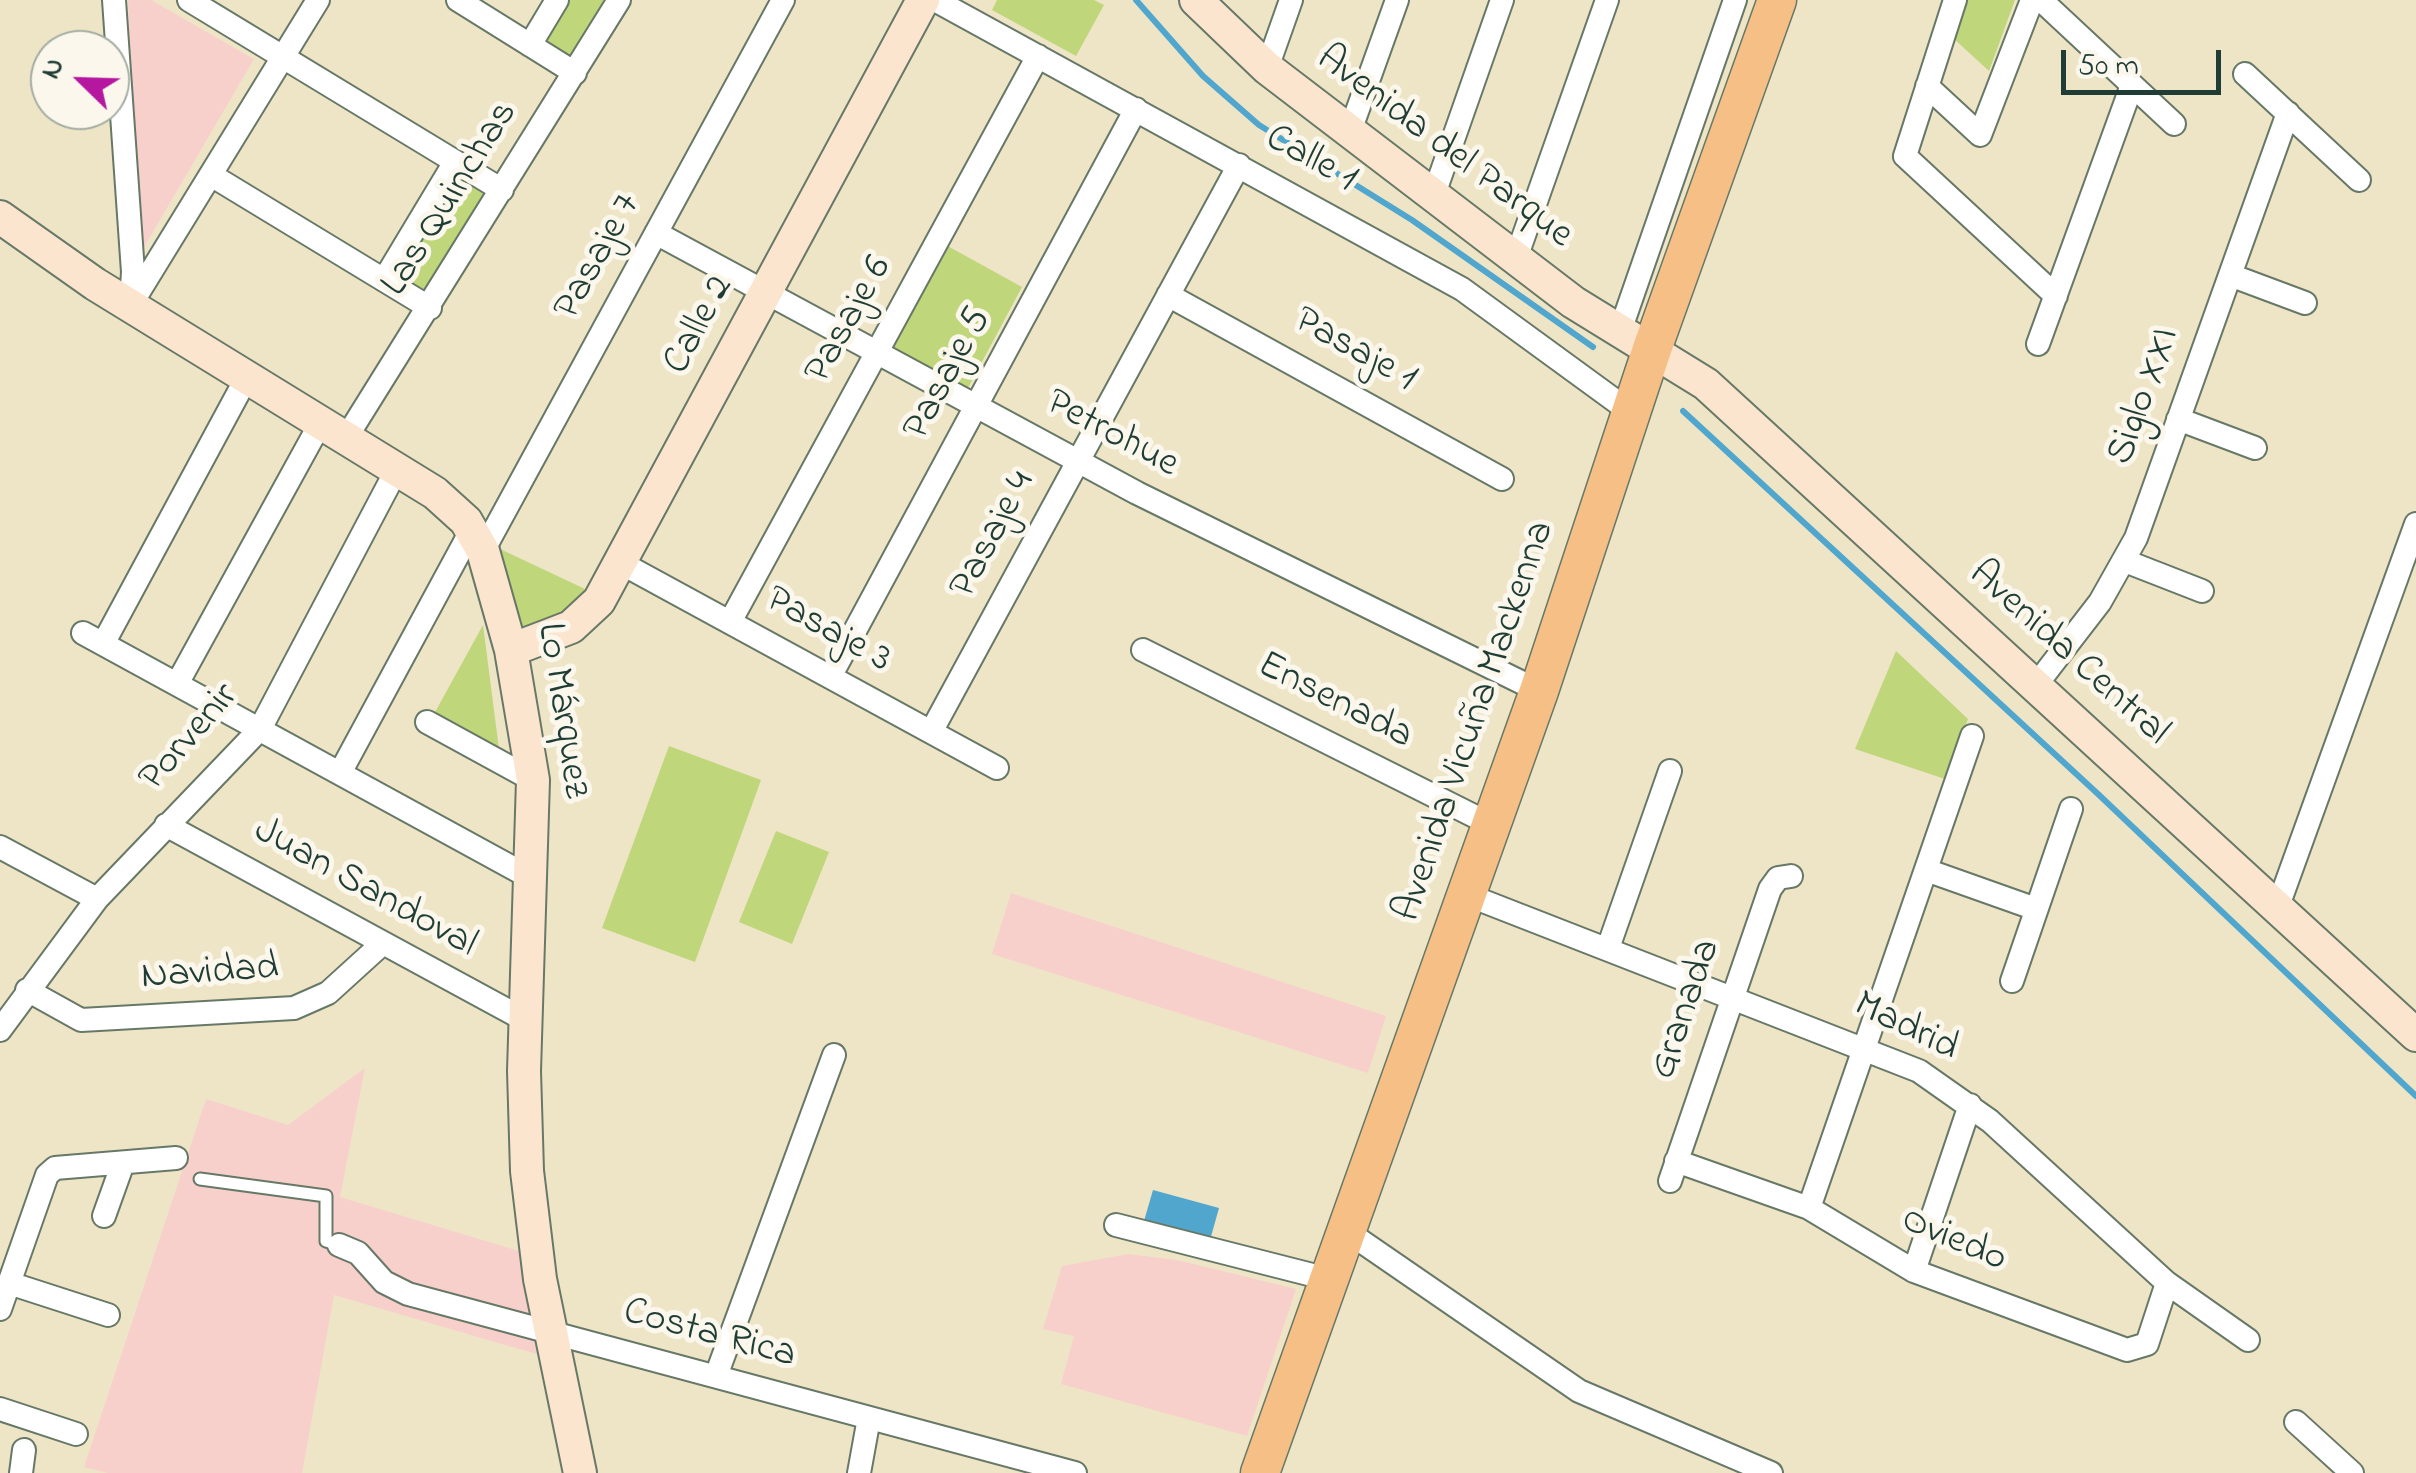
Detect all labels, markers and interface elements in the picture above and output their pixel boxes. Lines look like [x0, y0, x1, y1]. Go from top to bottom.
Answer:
north arrow [30, 30, 130, 130]
scale bar [2066, 30, 2226, 92]
street label: Avenida del Parque [1305, 37, 1581, 261]
text: 50 m [2078, 45, 2139, 89]
text: N [31, 52, 76, 86]
street label: Las Quinchas [373, 94, 531, 306]
street label: Calle 1 [1256, 116, 1364, 206]
street label: Pasaje 7 [546, 187, 654, 329]
street label: Pasaje 6 [797, 249, 905, 393]
street label: Calle 2 [655, 268, 747, 384]
street label: Pasaje 1 [1284, 299, 1424, 405]
street label: Pasaje 5 [895, 301, 1005, 449]
street label: Siglo XXI [2099, 322, 2193, 472]
street label: Petrohue [1036, 381, 1186, 491]
street label: Pasaje 4 [942, 464, 1048, 608]
street label: Avenida Vicuña Mackenna [1386, 516, 1568, 928]
street label: Avenida Central [1957, 552, 2177, 758]
street label: Pasaje 3 [756, 578, 898, 686]
street label: Lo Márquez [522, 620, 598, 802]
street label: Ensenada [1248, 644, 1420, 762]
street label: Porvenir [131, 675, 251, 803]
street label: Juan Sandoval [244, 809, 484, 971]
street label: Granada [1642, 934, 1734, 1086]
street label: Navidad [140, 946, 280, 1004]
street label: Madrid [1845, 983, 1965, 1075]
street label: Oviedo [1893, 1198, 2013, 1286]
street label: Costa Rica [617, 1290, 801, 1382]

